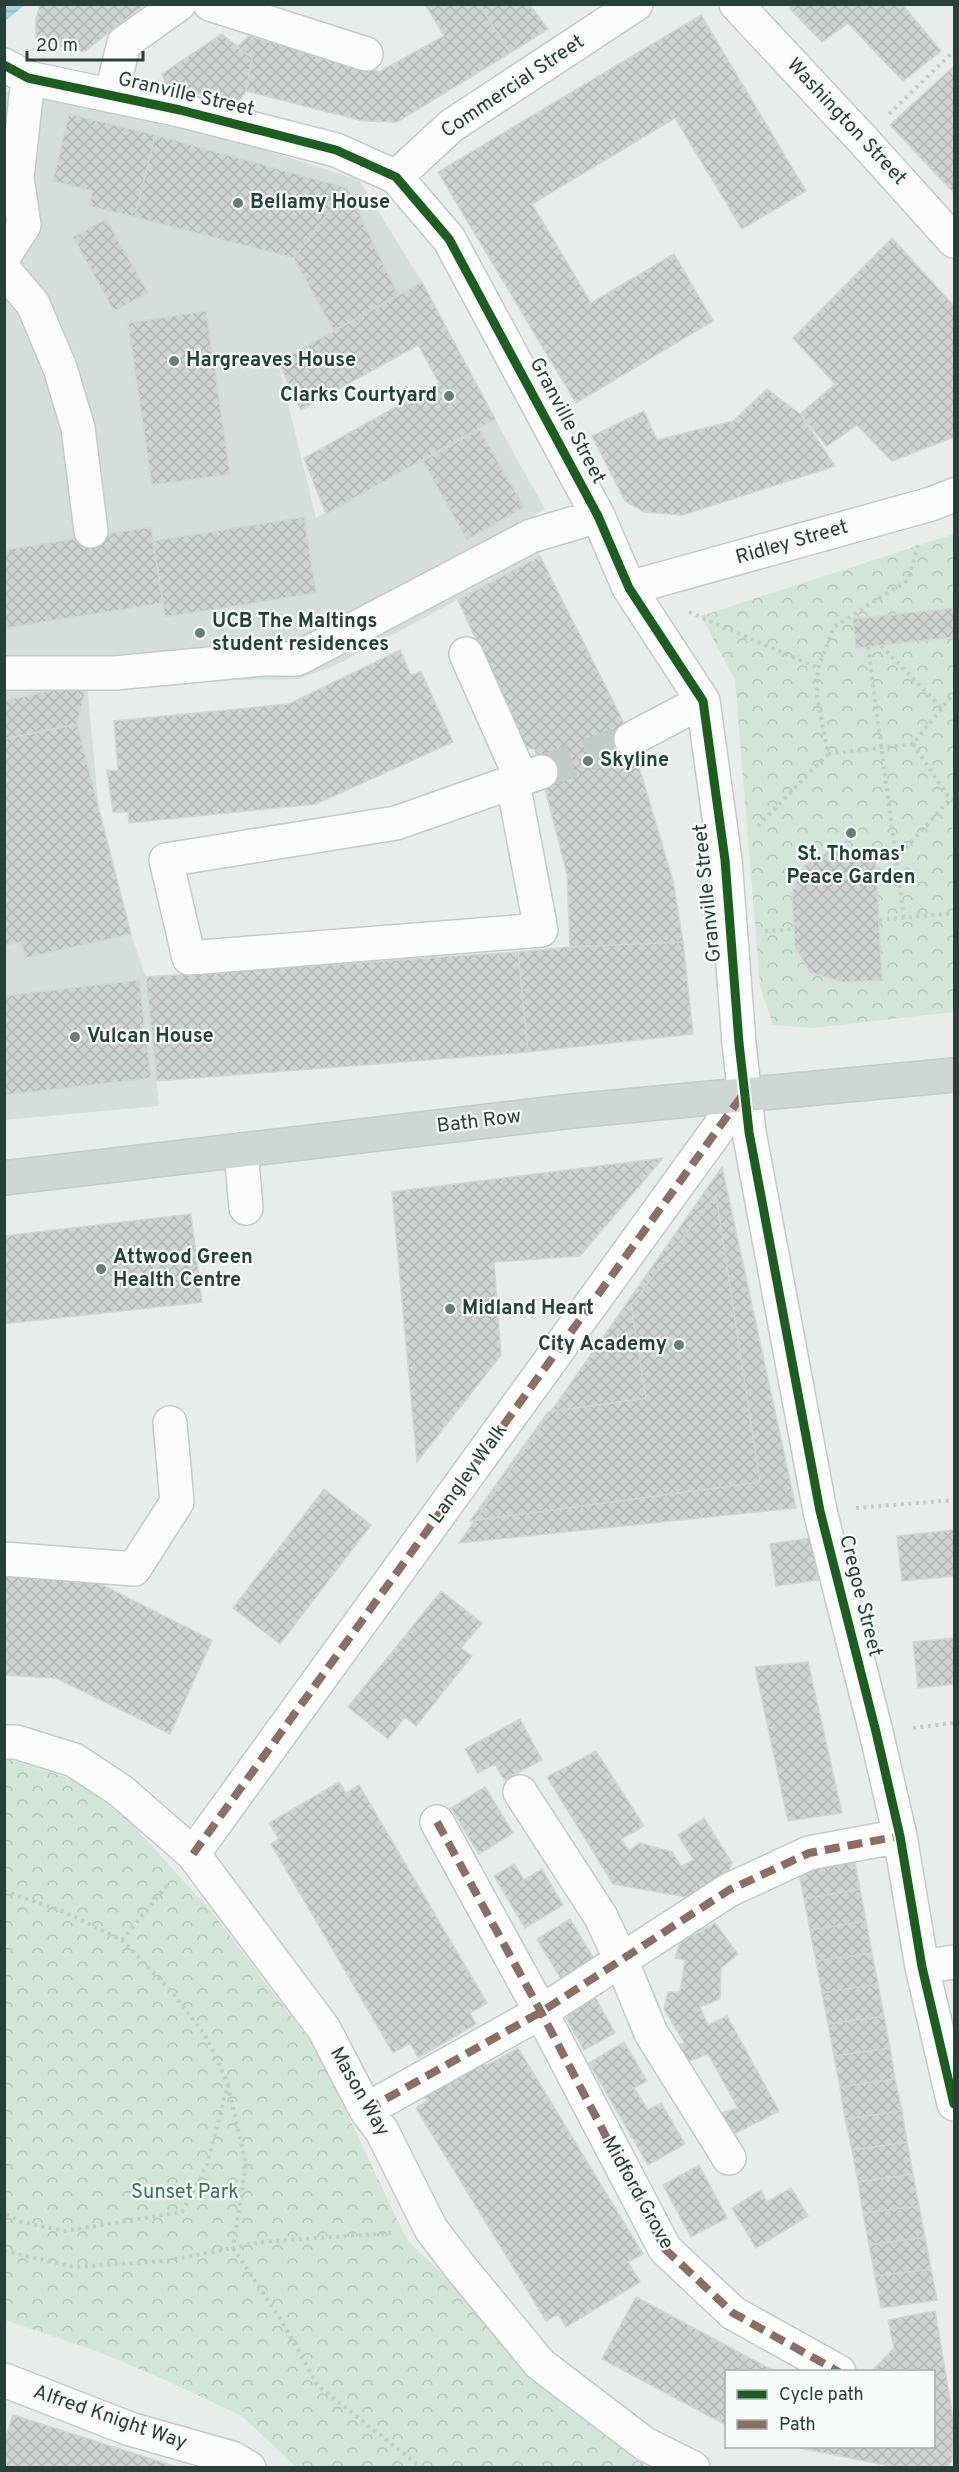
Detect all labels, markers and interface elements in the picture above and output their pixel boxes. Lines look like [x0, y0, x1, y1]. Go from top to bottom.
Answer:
scale bar [27, 24, 142, 62]
street label: Commercial Street [436, 29, 590, 145]
text: 20 m [36, 35, 78, 58]
street label: Washington Street [780, 53, 912, 191]
street label: Granville Street [115, 67, 257, 123]
place label: Bellamy House [250, 190, 390, 216]
marker: Bellamy House [231, 196, 245, 210]
place label: Hargreaves House [186, 348, 356, 374]
street label: Granville Street [523, 353, 611, 489]
marker: Hargreaves House [167, 354, 181, 368]
place label: Clarks Courtyard [280, 383, 437, 409]
marker: Clarks Courtyard [442, 389, 456, 403]
street label: Ridley Street [733, 515, 851, 571]
place label: UCB The Maltings student residences [212, 609, 389, 658]
marker: UCB The Maltings student residences [193, 626, 207, 640]
place label: Skyline [600, 748, 669, 774]
marker: Skyline [581, 754, 595, 768]
street label: Granville Street [688, 822, 728, 964]
marker: St. Thomas' Peace Garden [844, 826, 858, 840]
place label: St. Thomas' Peace Garden [786, 842, 916, 891]
place label: Vulcan House [87, 1024, 214, 1050]
marker: Vulcan House [68, 1030, 82, 1044]
street label: Bath Row [435, 1104, 523, 1140]
place label: Attwood Green Health Centre [113, 1245, 253, 1294]
marker: Attwood Green Health Centre [94, 1262, 108, 1276]
place label: Midland Heart [462, 1296, 594, 1322]
marker: Midland Heart [443, 1302, 457, 1316]
place label: City Academy [538, 1332, 667, 1358]
marker: City Academy [672, 1338, 686, 1352]
street label: Langley Walk [424, 1419, 514, 1529]
street label: Cregoe Street [832, 1532, 888, 1660]
street label: Mason Way [323, 2043, 395, 2141]
street label: Midford Grove [595, 2132, 679, 2254]
park label: Sunset Park [131, 2180, 239, 2206]
legend [725, 2370, 935, 2448]
street label: Alfred Knight Way [30, 2380, 190, 2456]
text: Cycle path [779, 2384, 864, 2407]
text: Path [779, 2414, 816, 2437]

